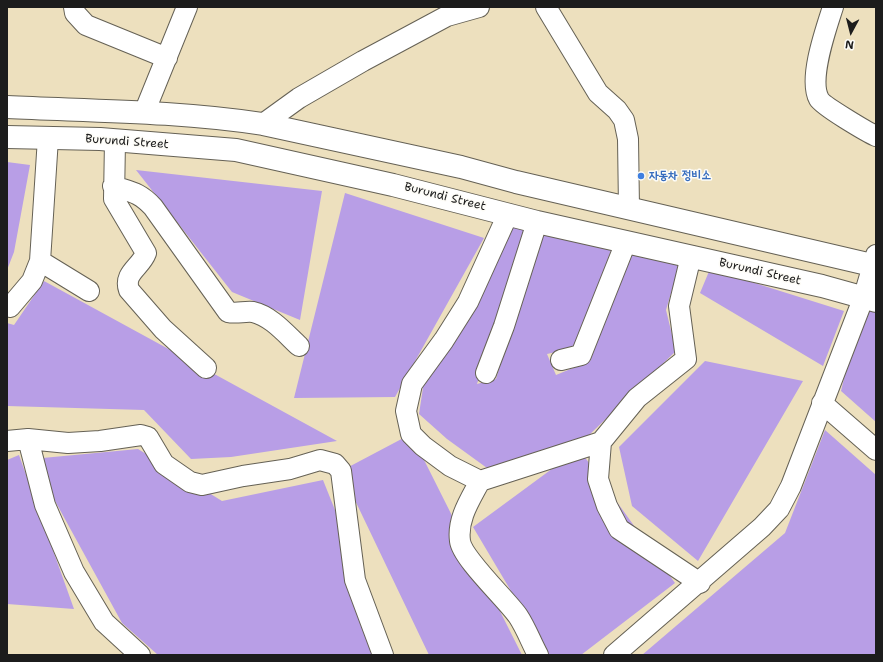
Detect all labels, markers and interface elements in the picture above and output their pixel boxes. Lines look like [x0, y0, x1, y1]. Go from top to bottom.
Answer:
north arrow [831, 12, 871, 52]
text: N [844, 36, 855, 52]
street label: Burundi Street [85, 132, 169, 152]
place label: 자동차 정비소 [649, 169, 711, 183]
marker: 자동차 정비소 [636, 171, 646, 181]
street label: Burundi Street [403, 180, 487, 214]
street label: Burundi Street [718, 256, 802, 288]

